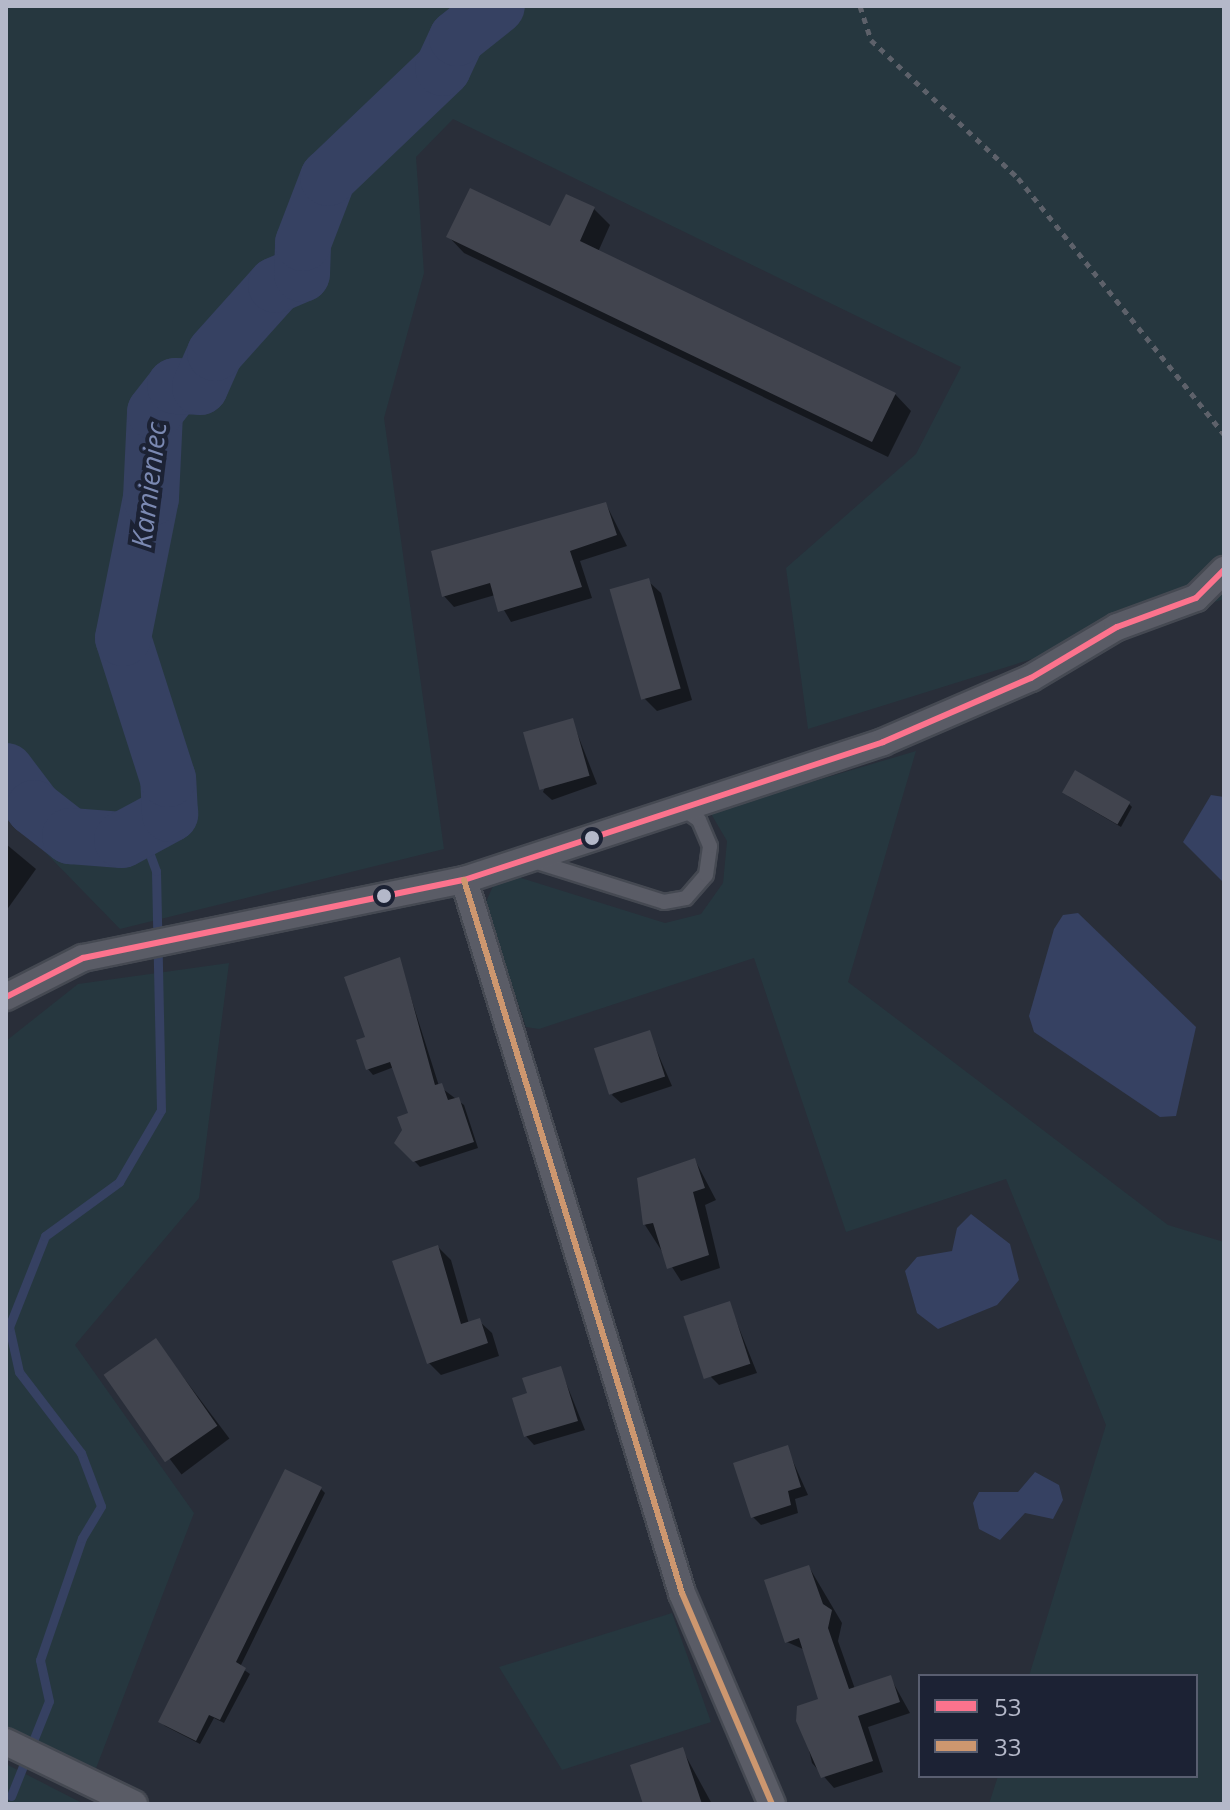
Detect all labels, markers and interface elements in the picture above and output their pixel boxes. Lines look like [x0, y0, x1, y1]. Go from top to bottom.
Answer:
water label: Kamieniec [124, 420, 172, 550]
unlabelled marker [584, 830, 600, 846]
unlabelled marker [376, 888, 392, 904]
legend [918, 1674, 1198, 1778]
text: 53 [994, 1690, 1021, 1723]
text: 33 [994, 1730, 1021, 1763]

